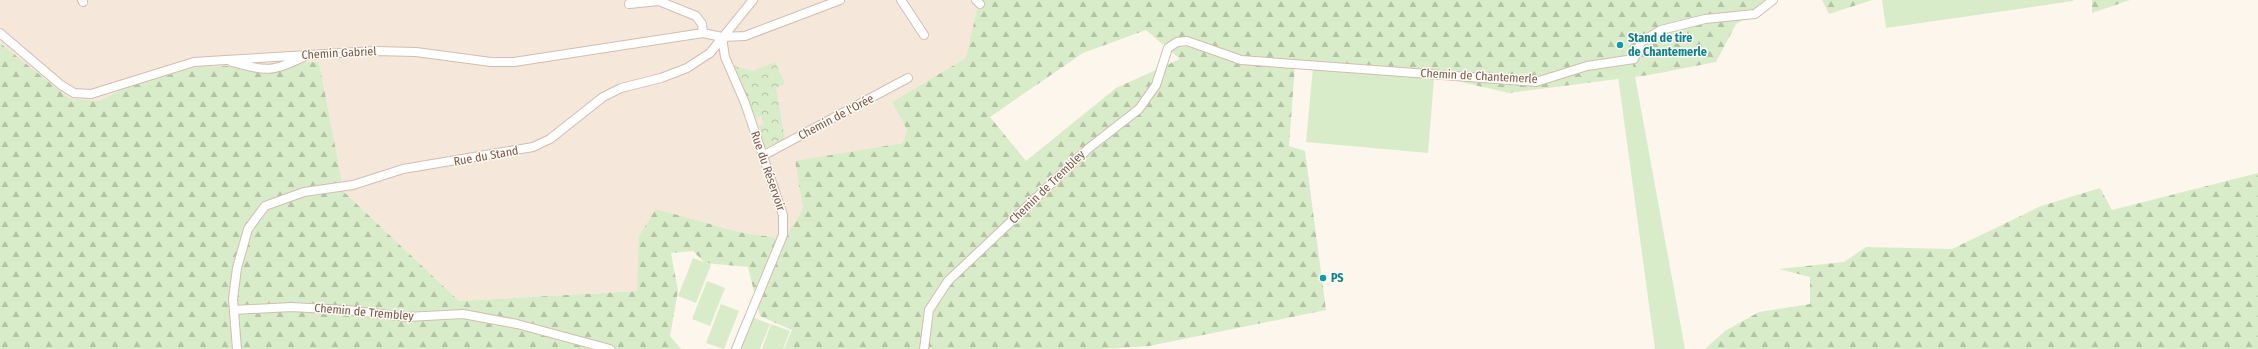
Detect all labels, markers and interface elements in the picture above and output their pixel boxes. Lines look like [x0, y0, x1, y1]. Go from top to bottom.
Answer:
place label: Stand de tire de Chantemerle [1628, 31, 1707, 59]
marker: Stand de tire de Chantemerle [1615, 40, 1625, 50]
street label: Chemin Gabriel [301, 44, 377, 62]
street label: Chemin de Chantemerle [1420, 66, 1538, 86]
street label: Chemin de l'Orée [796, 91, 876, 143]
street label: Rue du Réservoir [748, 129, 788, 213]
street label: Rue du Stand [453, 143, 519, 169]
street label: Chemin de Trembley [1006, 147, 1088, 227]
place label: PS [1331, 271, 1344, 285]
marker: PS [1318, 273, 1328, 283]
street label: Chemin de Trembley [314, 301, 415, 323]

